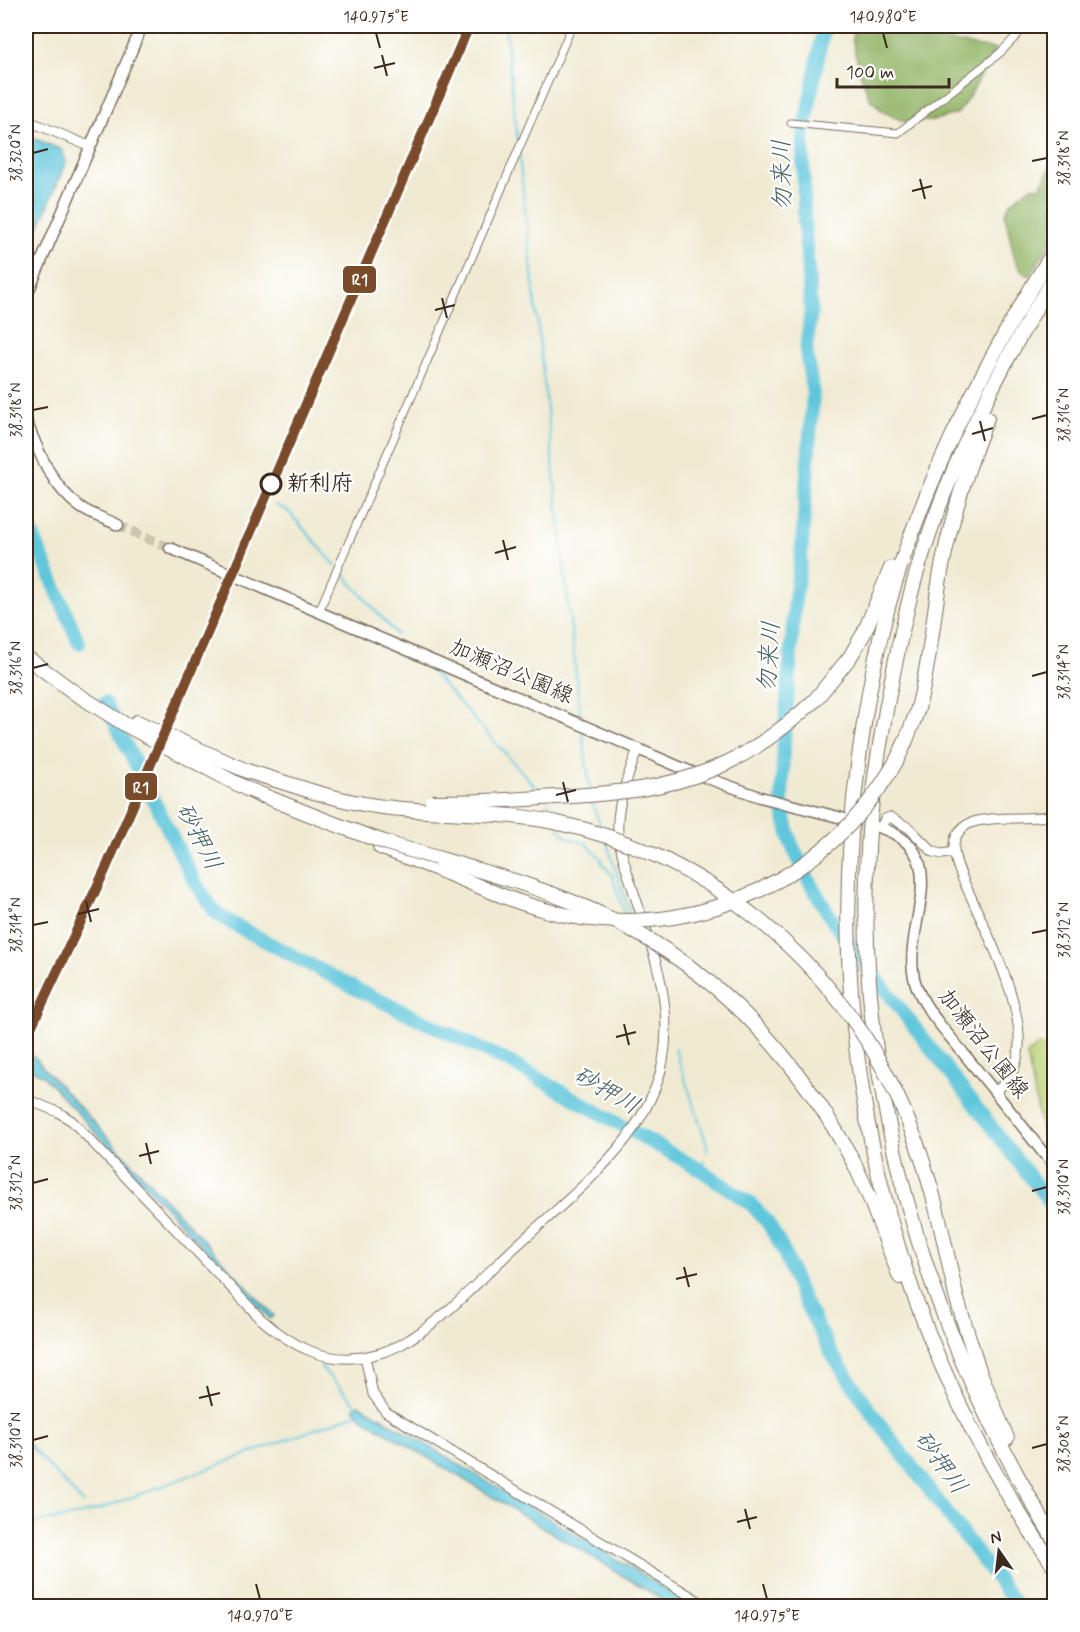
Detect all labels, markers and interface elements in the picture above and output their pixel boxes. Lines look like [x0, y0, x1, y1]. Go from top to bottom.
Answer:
text: 140.975°E [343, 8, 409, 28]
text: 140.980°E [850, 8, 917, 28]
scale bar [837, 51, 950, 89]
text: 100 m [846, 61, 894, 85]
text: 38.320°N [7, 124, 27, 182]
text: 38.318°N [1055, 131, 1075, 185]
water label: 勿来川 [767, 139, 799, 211]
line badge: R1 [342, 265, 377, 294]
text: R1 [352, 270, 368, 291]
text: 38.318°N [7, 383, 27, 437]
text: 38.316°N [1055, 388, 1075, 442]
place label: 新利府 [287, 470, 353, 498]
marker: 新利府 [260, 473, 282, 495]
water label: 勿来川 [752, 620, 788, 694]
street label: 加瀬沼公園線 [445, 633, 577, 711]
text: 38.316°N [7, 641, 27, 695]
text: 38.314°N [1055, 644, 1075, 700]
line badge: R1 [124, 772, 158, 801]
text: R1 [133, 778, 149, 799]
water label: 砂押川 [168, 798, 228, 876]
text: 38.314°N [7, 897, 27, 953]
text: 38.312°N [1055, 902, 1075, 958]
street label: 加瀬沼公園線 [931, 983, 1035, 1105]
water label: 砂押川 [567, 1060, 645, 1122]
text: 38.312°N [7, 1155, 27, 1211]
text: 38.310°N [1055, 1159, 1075, 1215]
text: 38.310°N [7, 1412, 27, 1468]
text: 38.308°N [1055, 1415, 1075, 1473]
water label: 砂押川 [906, 1425, 974, 1501]
north arrow [969, 1521, 1029, 1581]
text: N [988, 1526, 1003, 1549]
text: 140.970°E [227, 1607, 293, 1627]
text: 140.975°E [734, 1607, 800, 1627]

